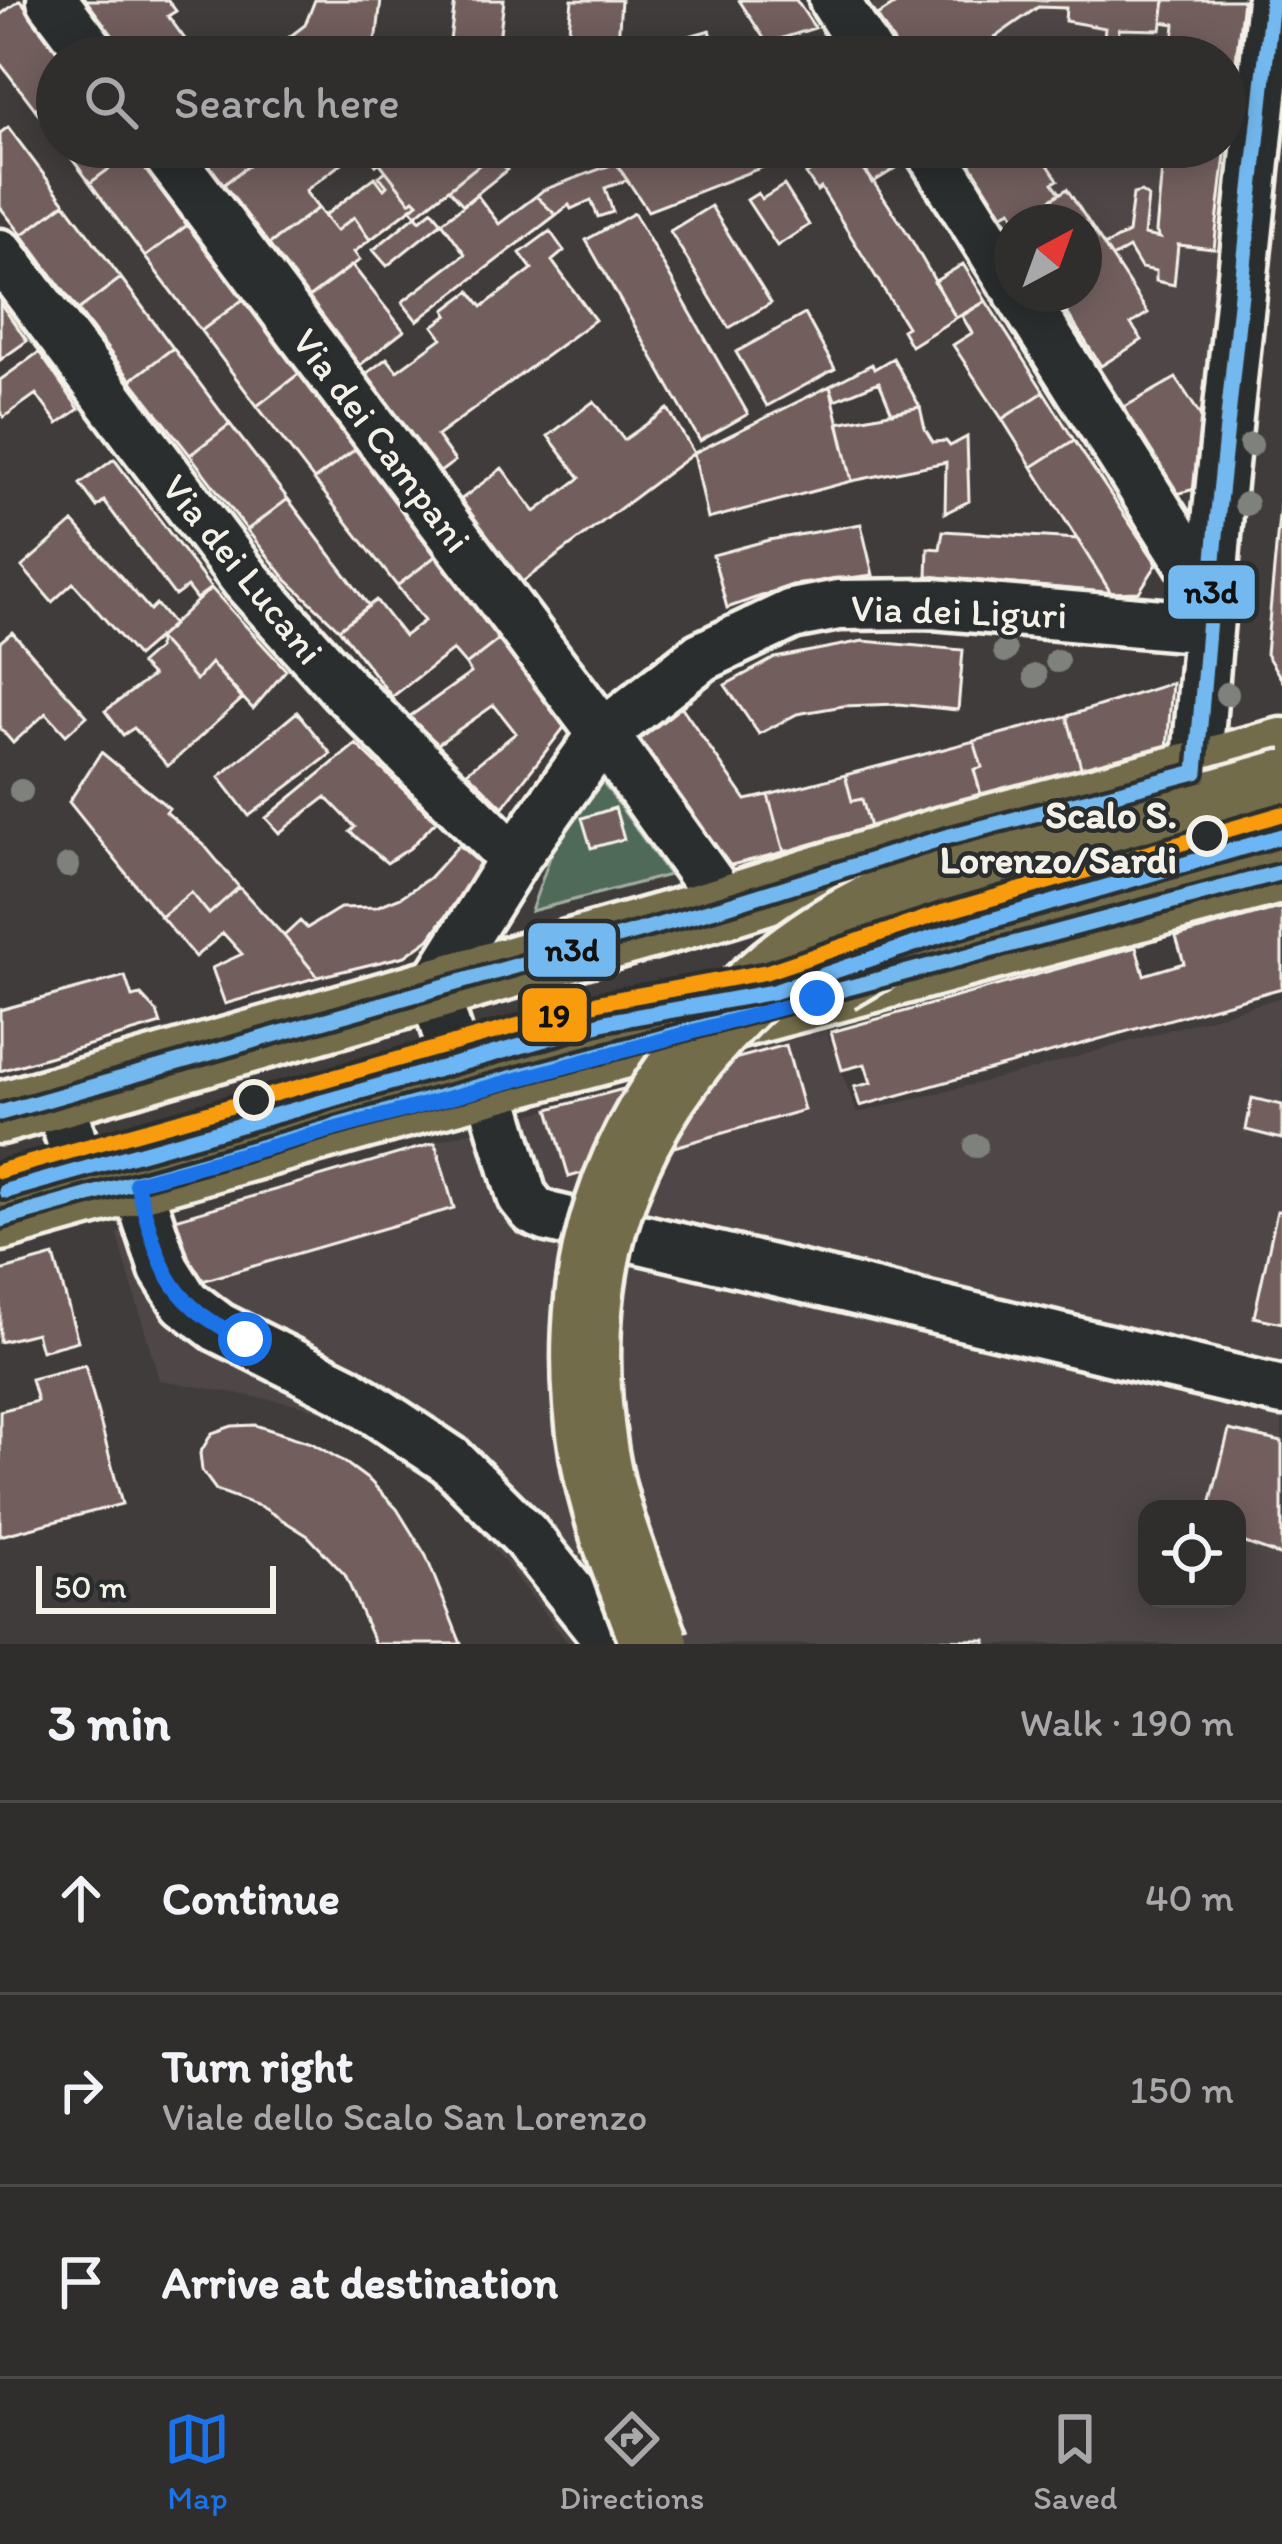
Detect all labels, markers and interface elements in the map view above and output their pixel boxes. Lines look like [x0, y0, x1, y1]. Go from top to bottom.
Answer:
search box [36, 36, 1246, 168]
icon: search [78, 69, 144, 135]
text: Search here [174, 75, 400, 129]
north arrow [994, 204, 1102, 312]
street label: Via dei Campani [282, 319, 482, 561]
street label: Via dei Lucani [152, 464, 334, 674]
line badge: n3d [1166, 563, 1257, 621]
text: n3d [1183, 572, 1238, 611]
street label: Via dei Liguri [850, 584, 1068, 638]
place label: Scalo S. Lorenzo/Sardi [940, 791, 1177, 883]
marker: Scalo S. Lorenzo/Sardi [1188, 817, 1226, 855]
line badge: n3d [526, 921, 618, 979]
text: n3d [544, 930, 599, 969]
route end [790, 971, 844, 1025]
line badge: 19 [520, 986, 589, 1044]
text: 19 [538, 996, 570, 1035]
unlabelled marker [235, 1081, 273, 1119]
route start [218, 1312, 272, 1366]
map controls [1138, 1500, 1246, 1608]
button: locate [1138, 1500, 1246, 1608]
scale bar [36, 1560, 276, 1613]
text: 50 m [54, 1567, 127, 1606]
text: 3 min [48, 1692, 170, 1753]
text: Walk · 190 m [1020, 1699, 1234, 1746]
icon: ahead [48, 1865, 114, 1931]
text: Continue [162, 1871, 340, 1925]
text: 40 m [1145, 1874, 1234, 1921]
text: Turn right [162, 2039, 353, 2093]
icon: right [48, 2057, 114, 2123]
text: 150 m [1130, 2066, 1234, 2113]
text: Viale dello Scalo San Lorenzo [162, 2093, 647, 2140]
icon: arrive [48, 2249, 114, 2315]
text: Arrive at destination [162, 2255, 558, 2309]
tab: Map [164, 2406, 230, 2517]
tab: Directions [559, 2406, 704, 2517]
tab: Saved [1033, 2406, 1118, 2517]

